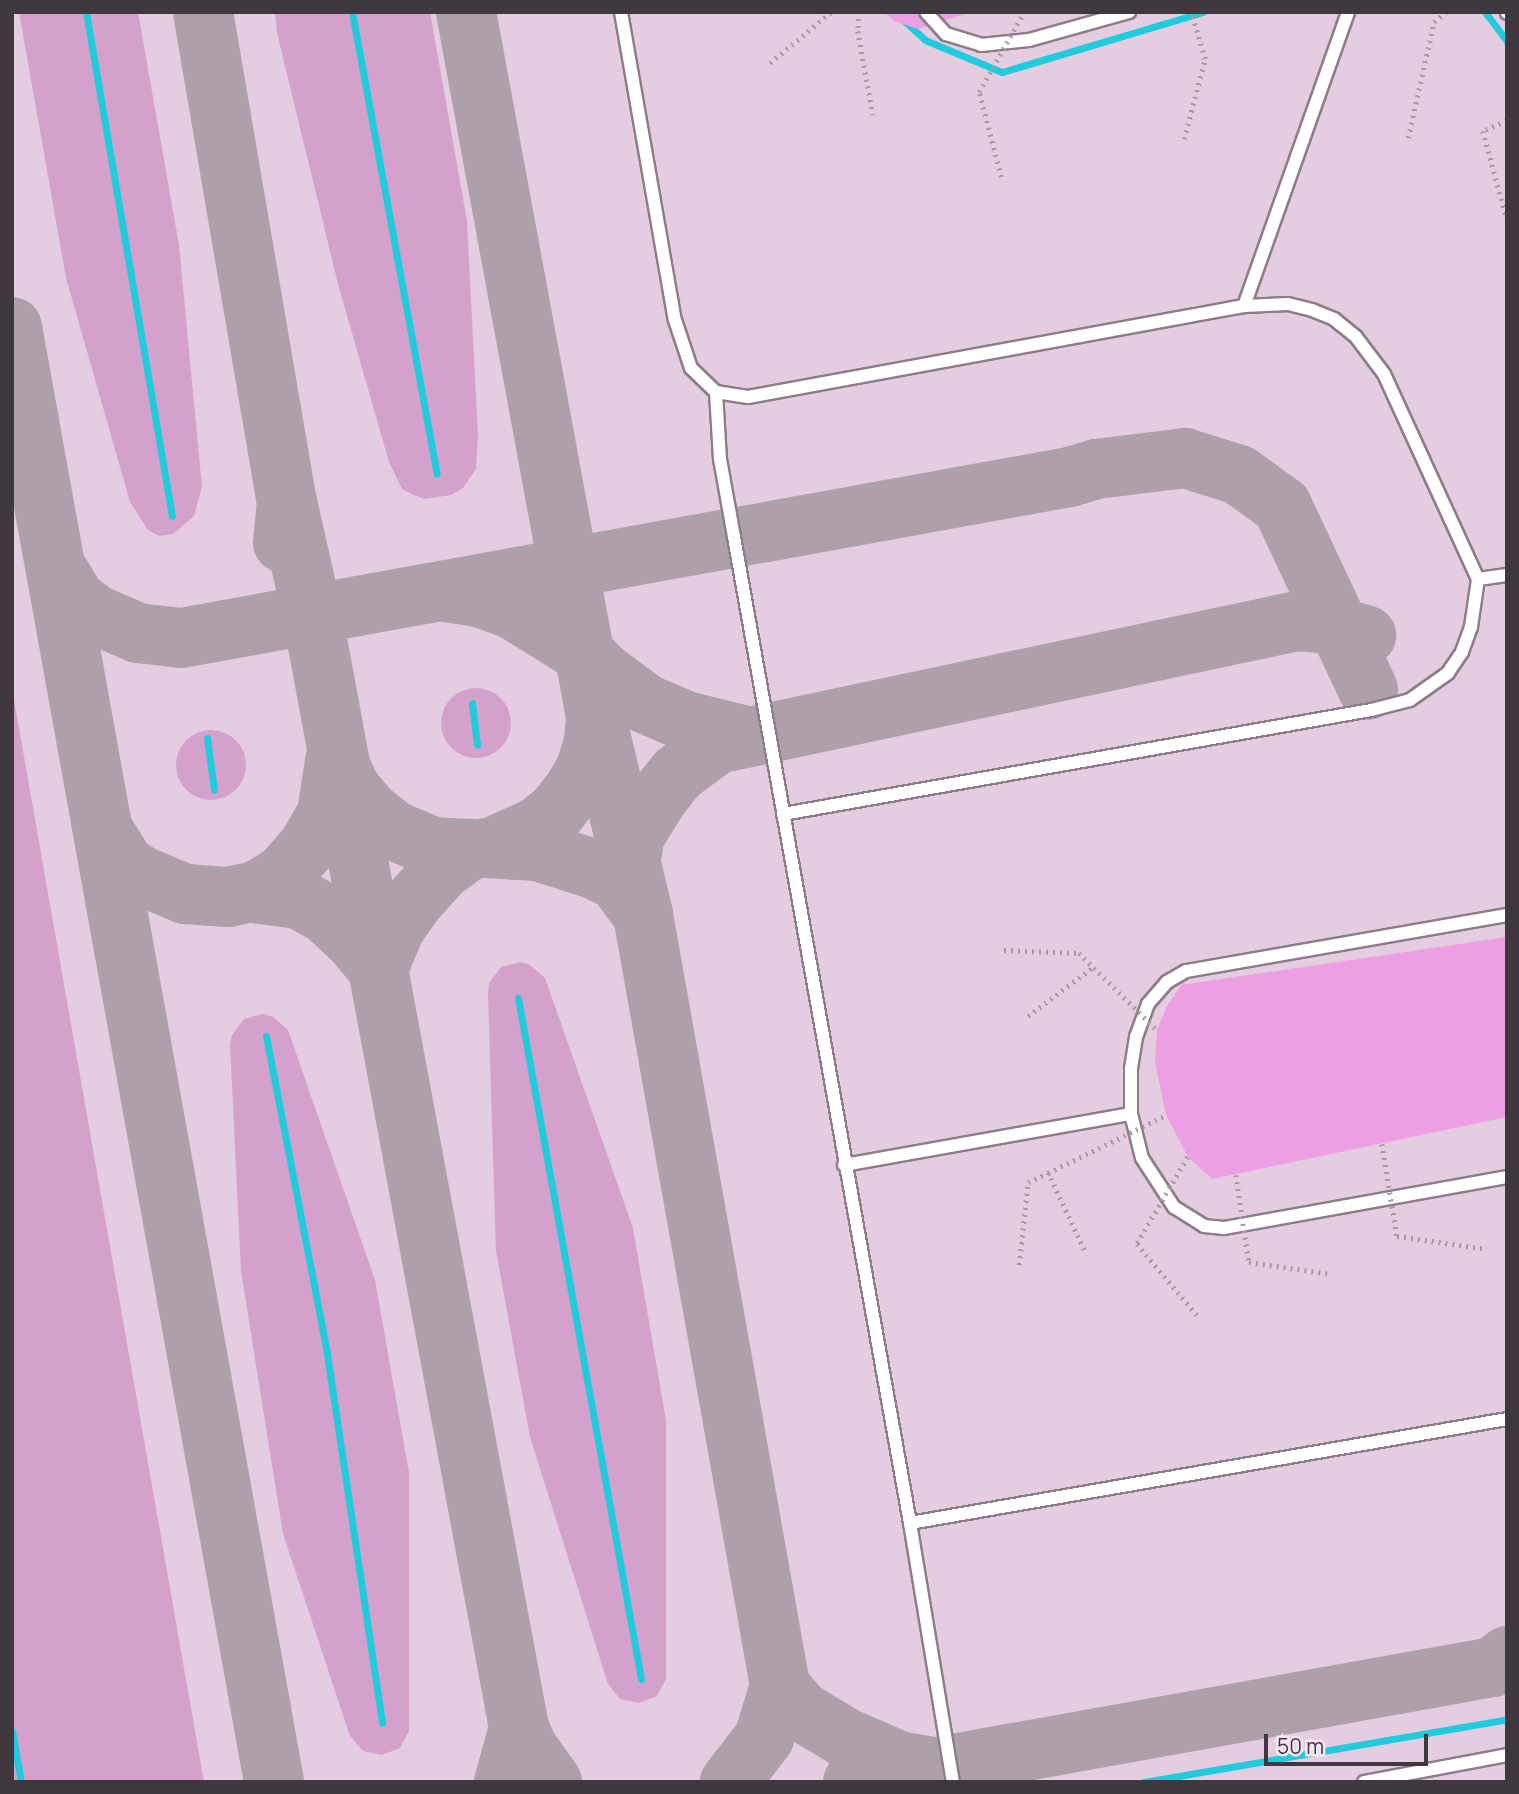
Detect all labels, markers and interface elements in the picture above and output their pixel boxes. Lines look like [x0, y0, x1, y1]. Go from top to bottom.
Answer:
scale bar [1267, 1720, 1432, 1764]
text: 50 m [1277, 1732, 1324, 1760]

